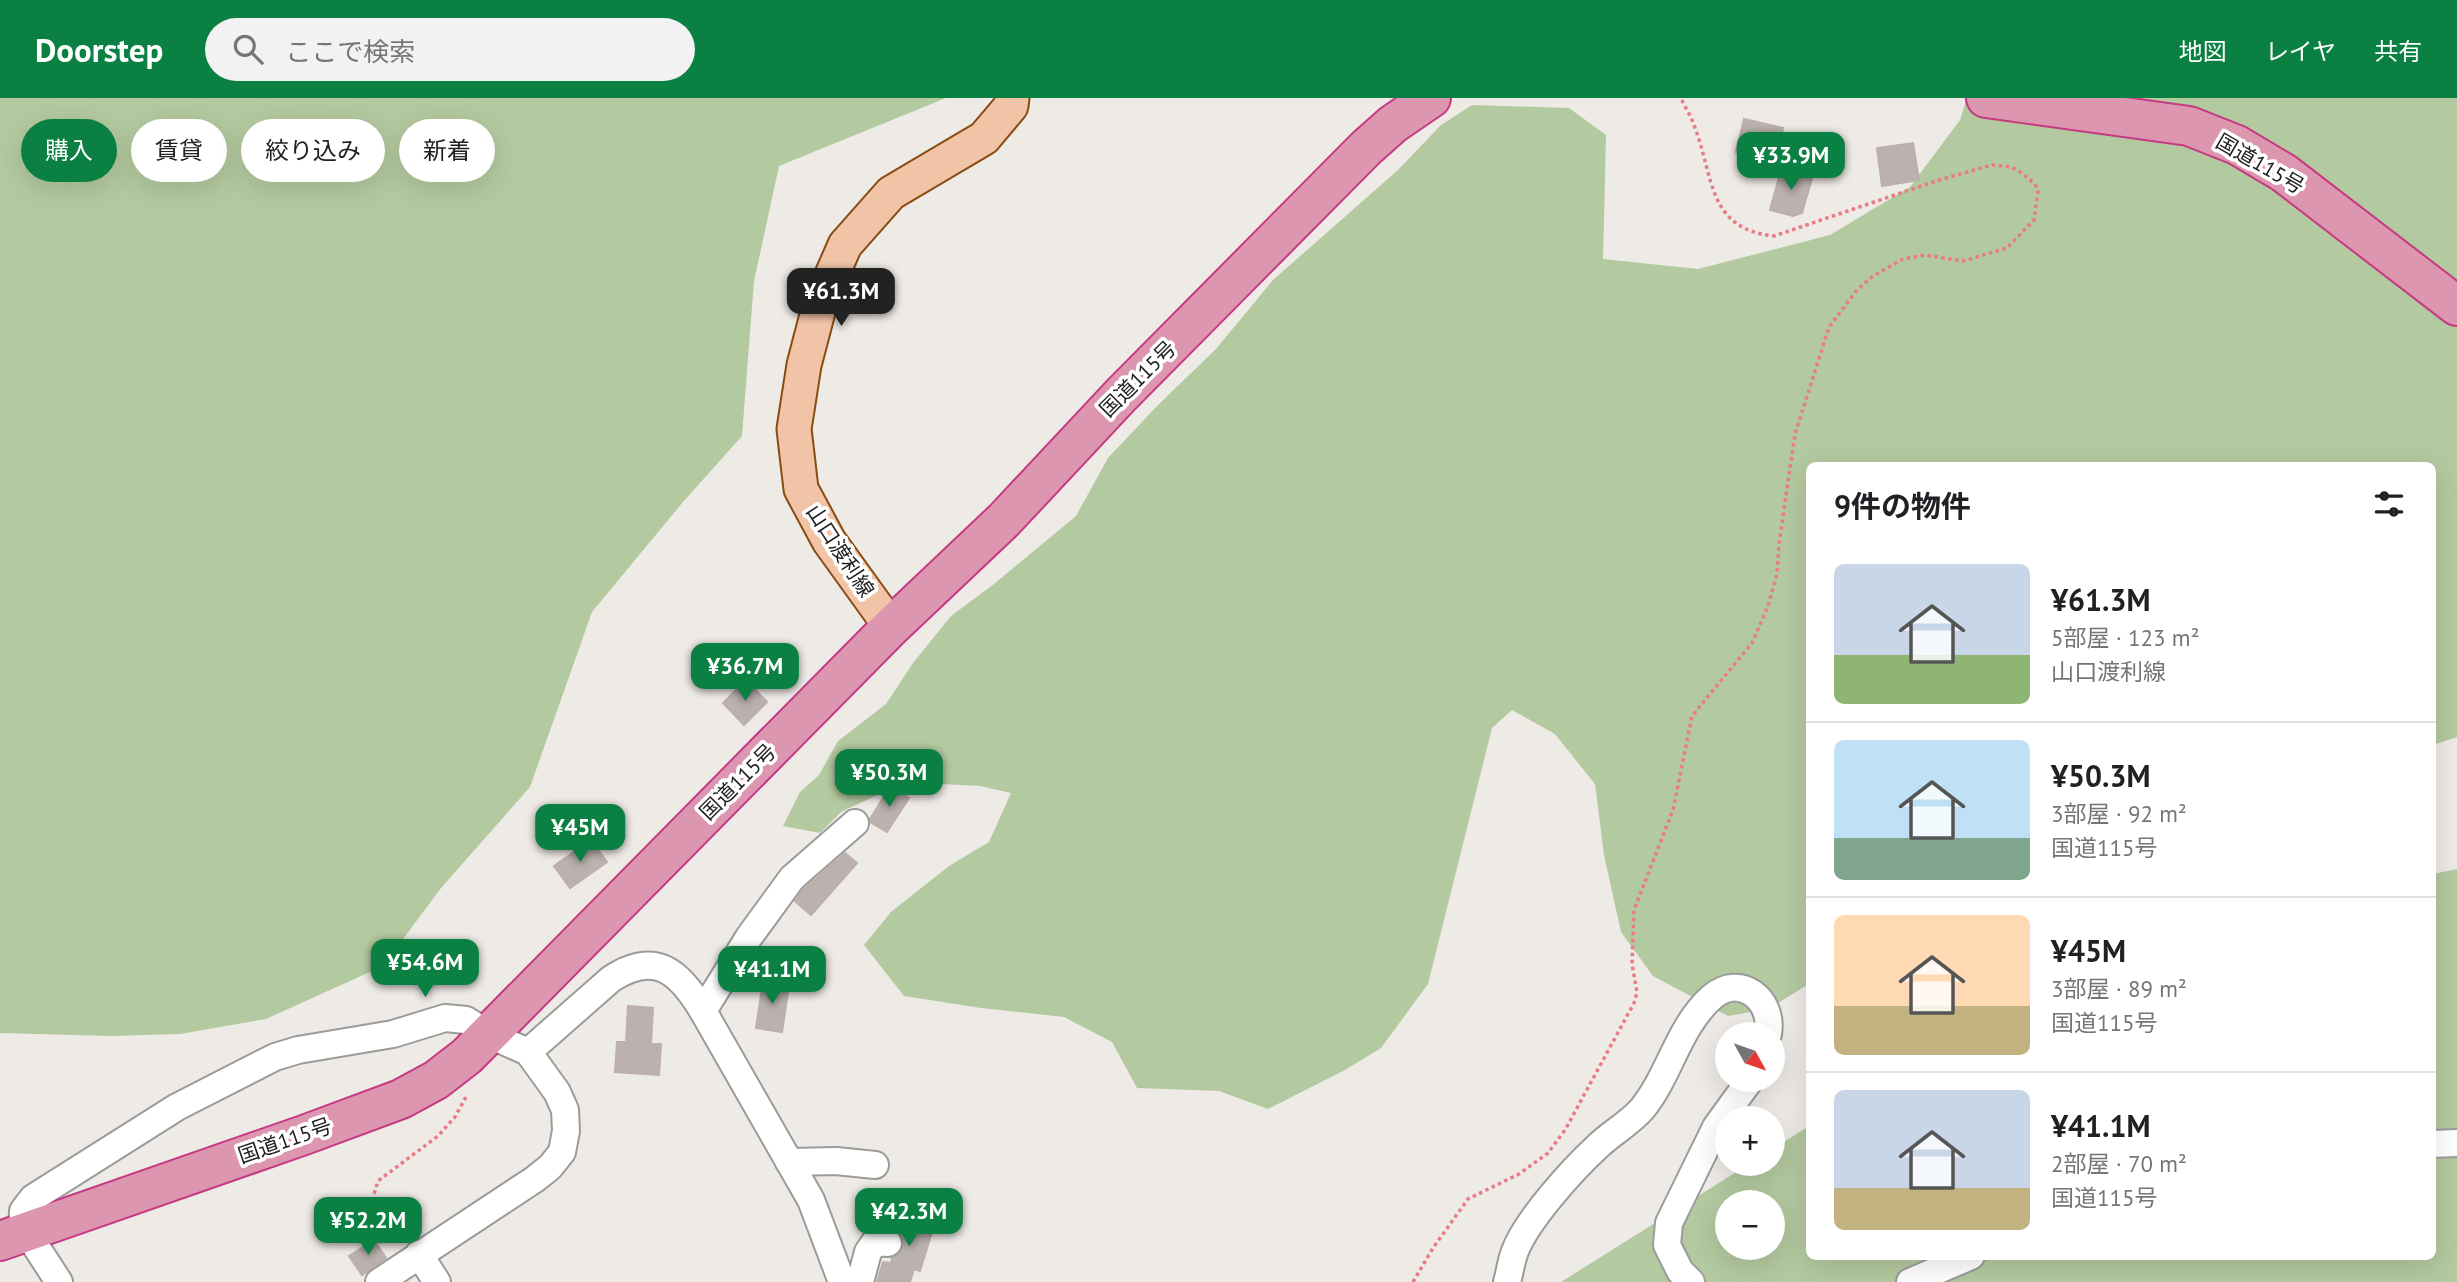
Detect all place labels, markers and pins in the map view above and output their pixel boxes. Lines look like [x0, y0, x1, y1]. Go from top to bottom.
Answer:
pin: ¥33.9M [1734, 132, 1848, 192]
pin: ¥61.3M [784, 268, 898, 328]
pin: ¥36.7M [688, 644, 802, 703]
pin: ¥50.3M [832, 750, 946, 809]
pin: ¥45M [539, 804, 621, 864]
pin: ¥54.6M [368, 940, 482, 999]
pin: ¥41.1M [715, 946, 829, 1006]
pin: ¥42.3M [852, 1188, 966, 1248]
pin: ¥52.2M [311, 1198, 425, 1257]

